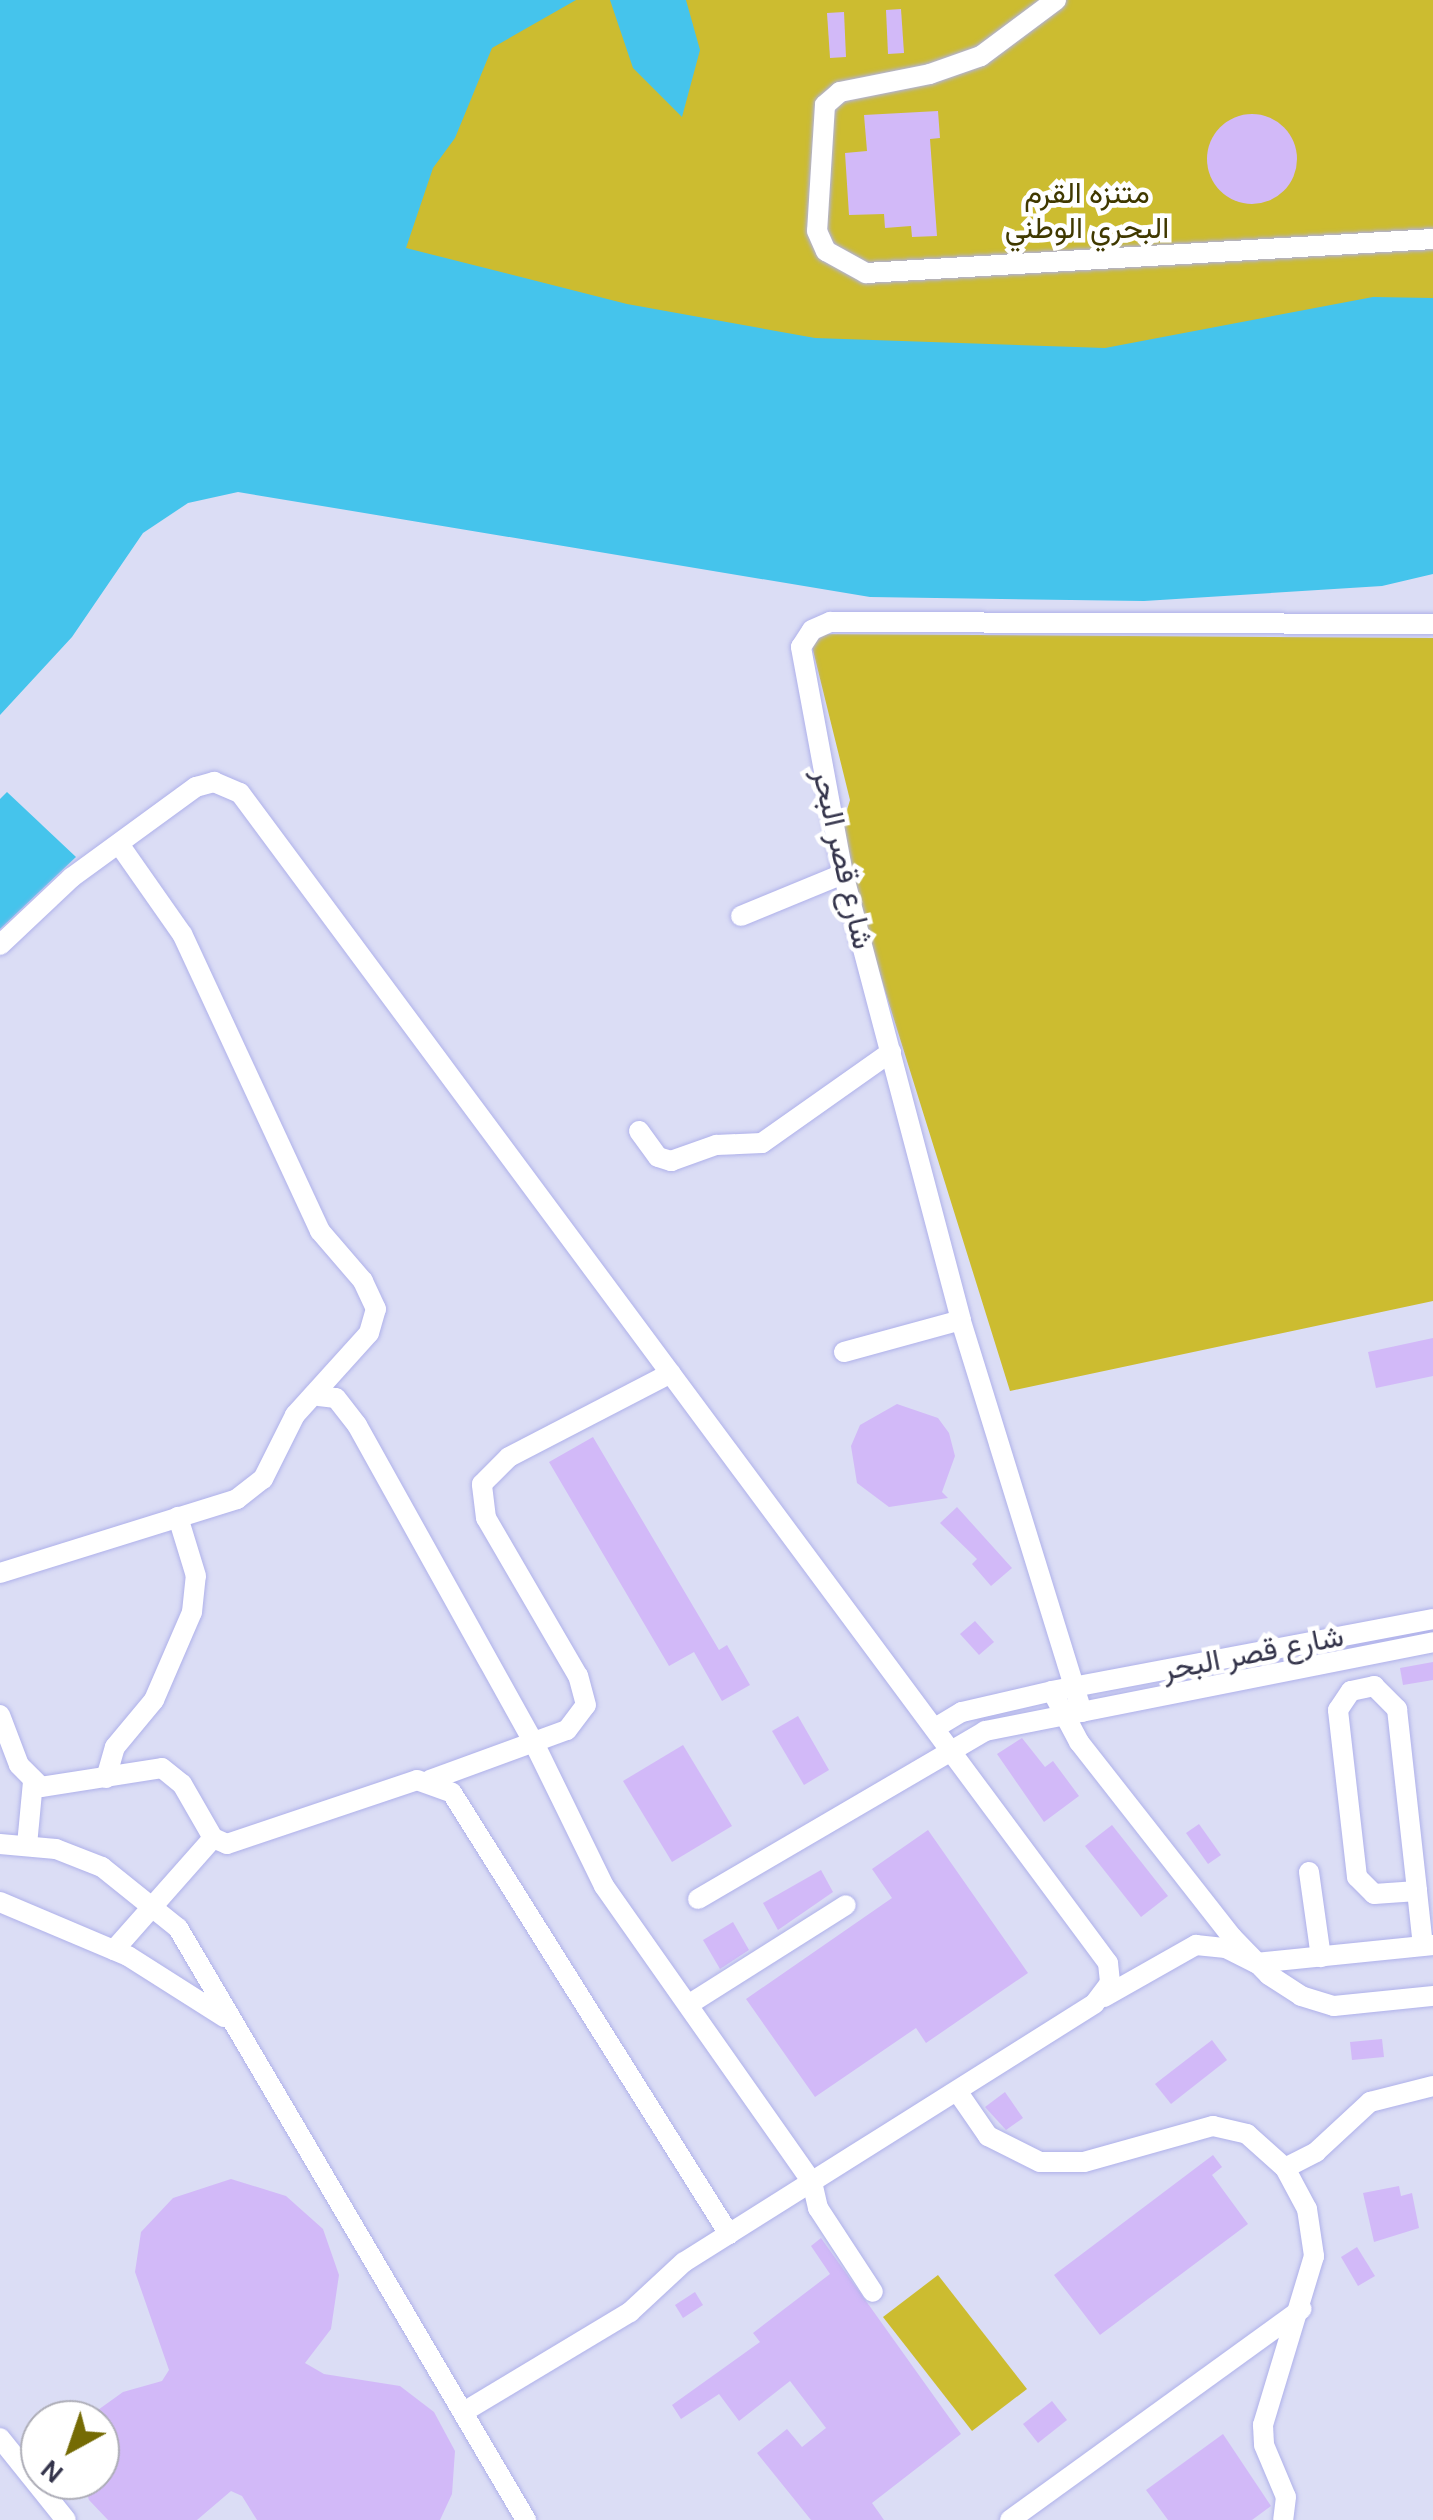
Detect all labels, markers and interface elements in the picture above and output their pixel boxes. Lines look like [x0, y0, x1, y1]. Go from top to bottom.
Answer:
park label: متنزه القرم البحري الوطني [1005, 175, 1169, 246]
street label: شارع قصر البحر [805, 765, 881, 953]
street label: شارع قصر البحر [1159, 1618, 1347, 1688]
north arrow [20, 2400, 120, 2500]
text: N [33, 2453, 70, 2491]

